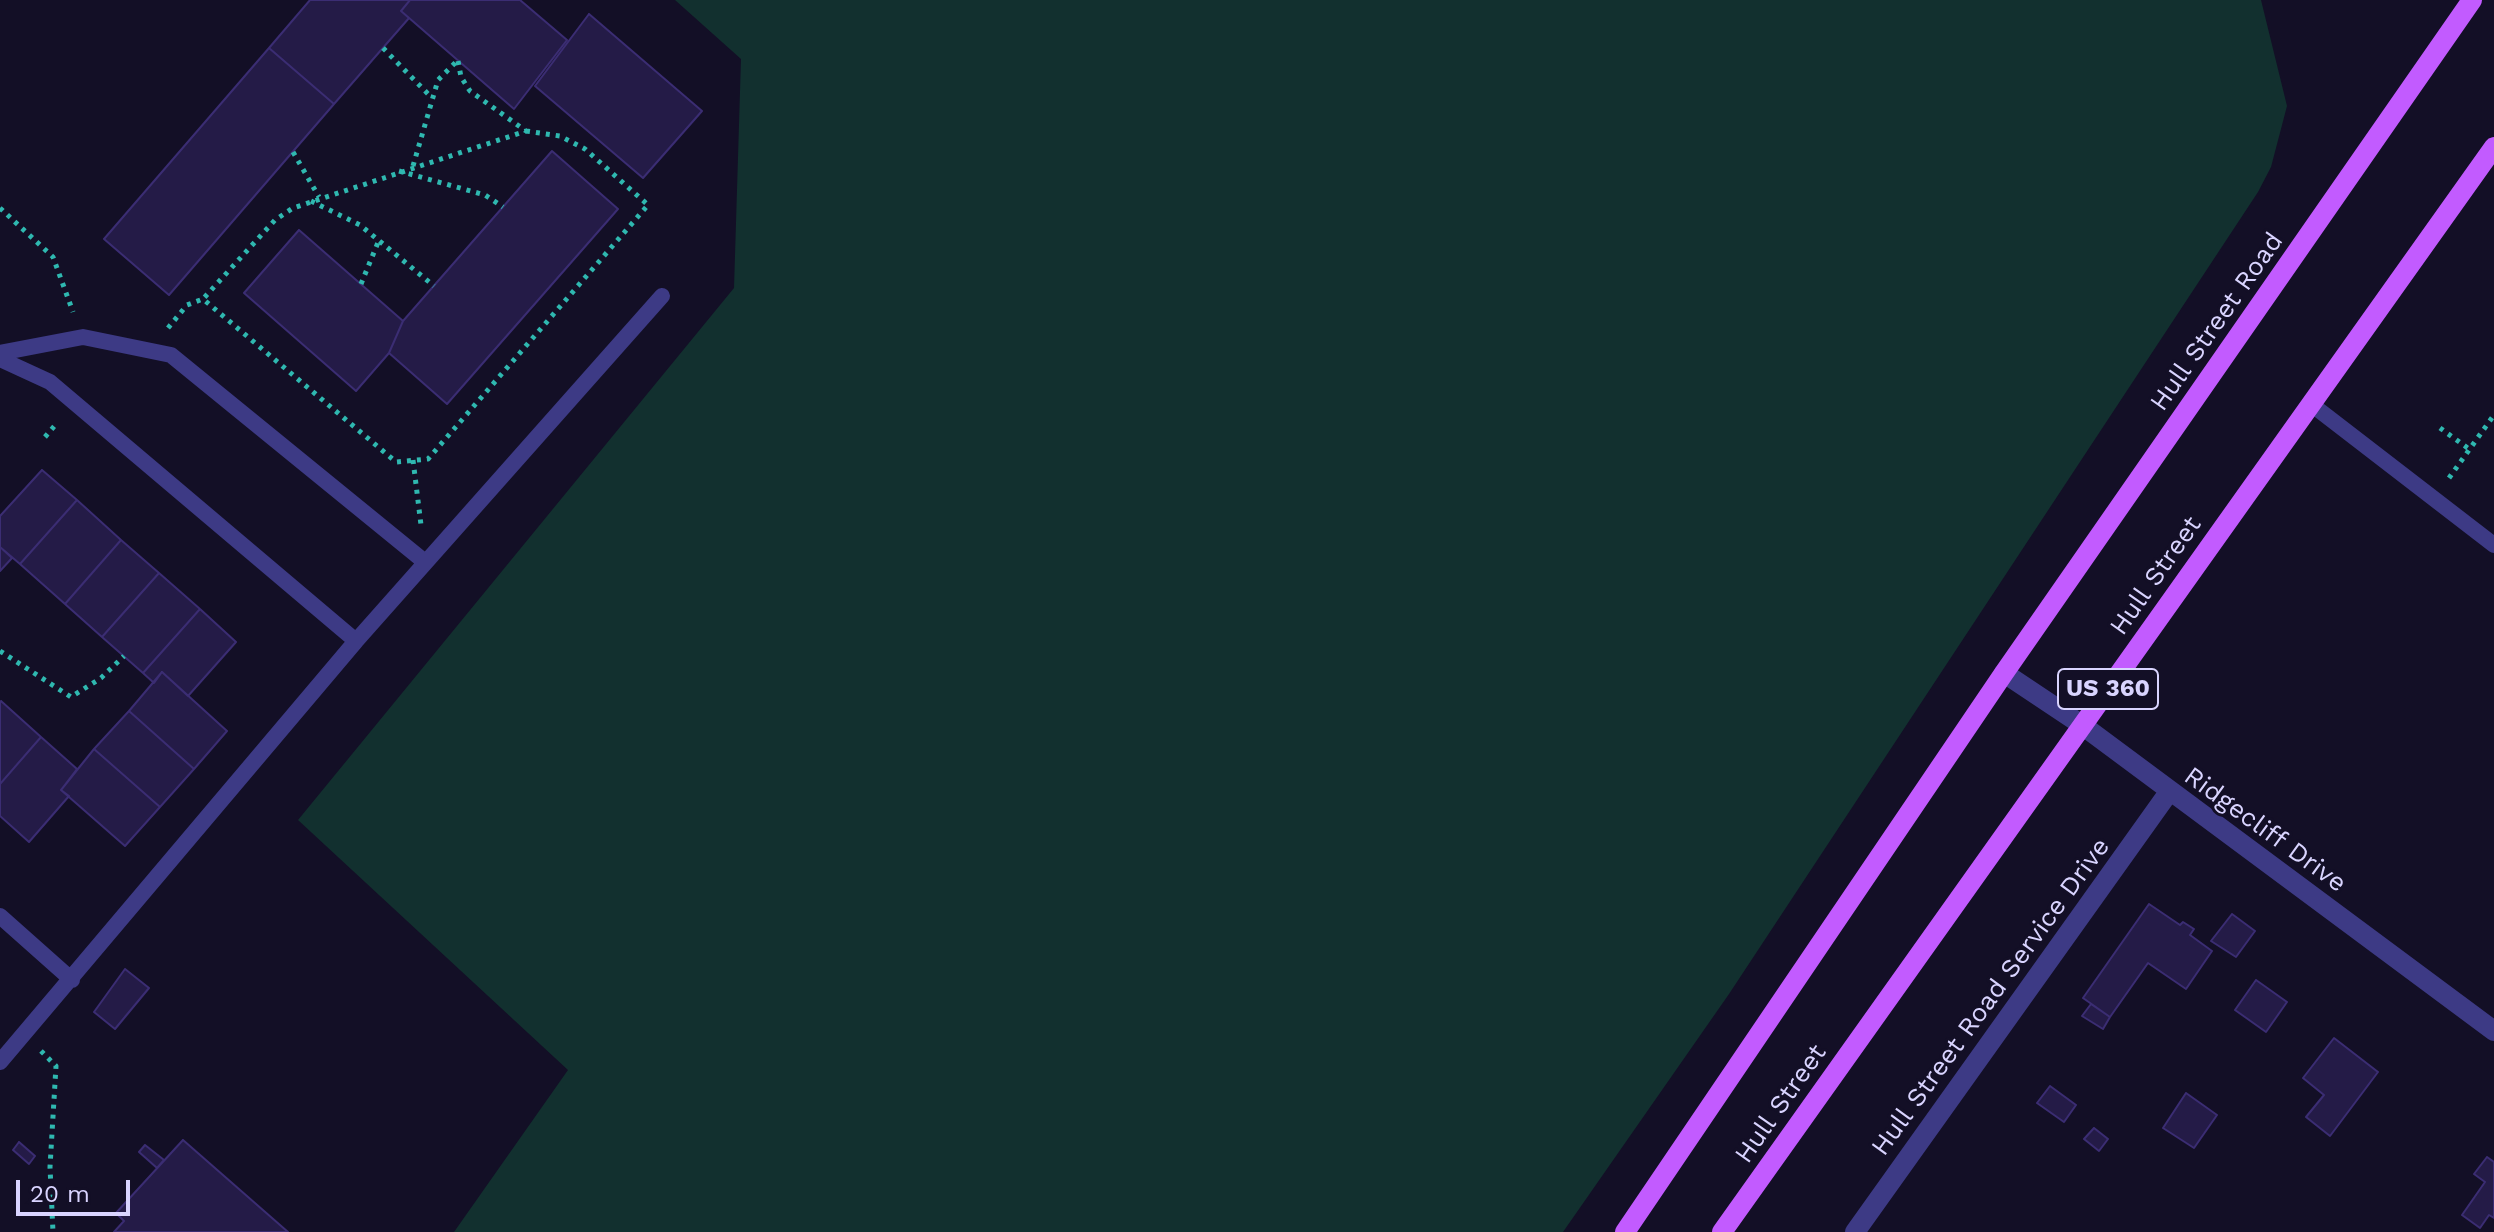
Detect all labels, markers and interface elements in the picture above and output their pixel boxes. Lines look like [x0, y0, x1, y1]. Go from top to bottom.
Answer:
street label: Hull Street Road [2144, 227, 2290, 417]
street label: Hull Street [2104, 511, 2208, 641]
road number: US 360 [2058, 669, 2158, 709]
street label: Ridgecliff Drive [2178, 761, 2352, 899]
street label: Hull Street Road Service Drive [1865, 832, 2117, 1162]
street label: Hull Street [1729, 1039, 1833, 1169]
scale bar [20, 1164, 134, 1214]
text: 20 m [30, 1180, 90, 1208]

